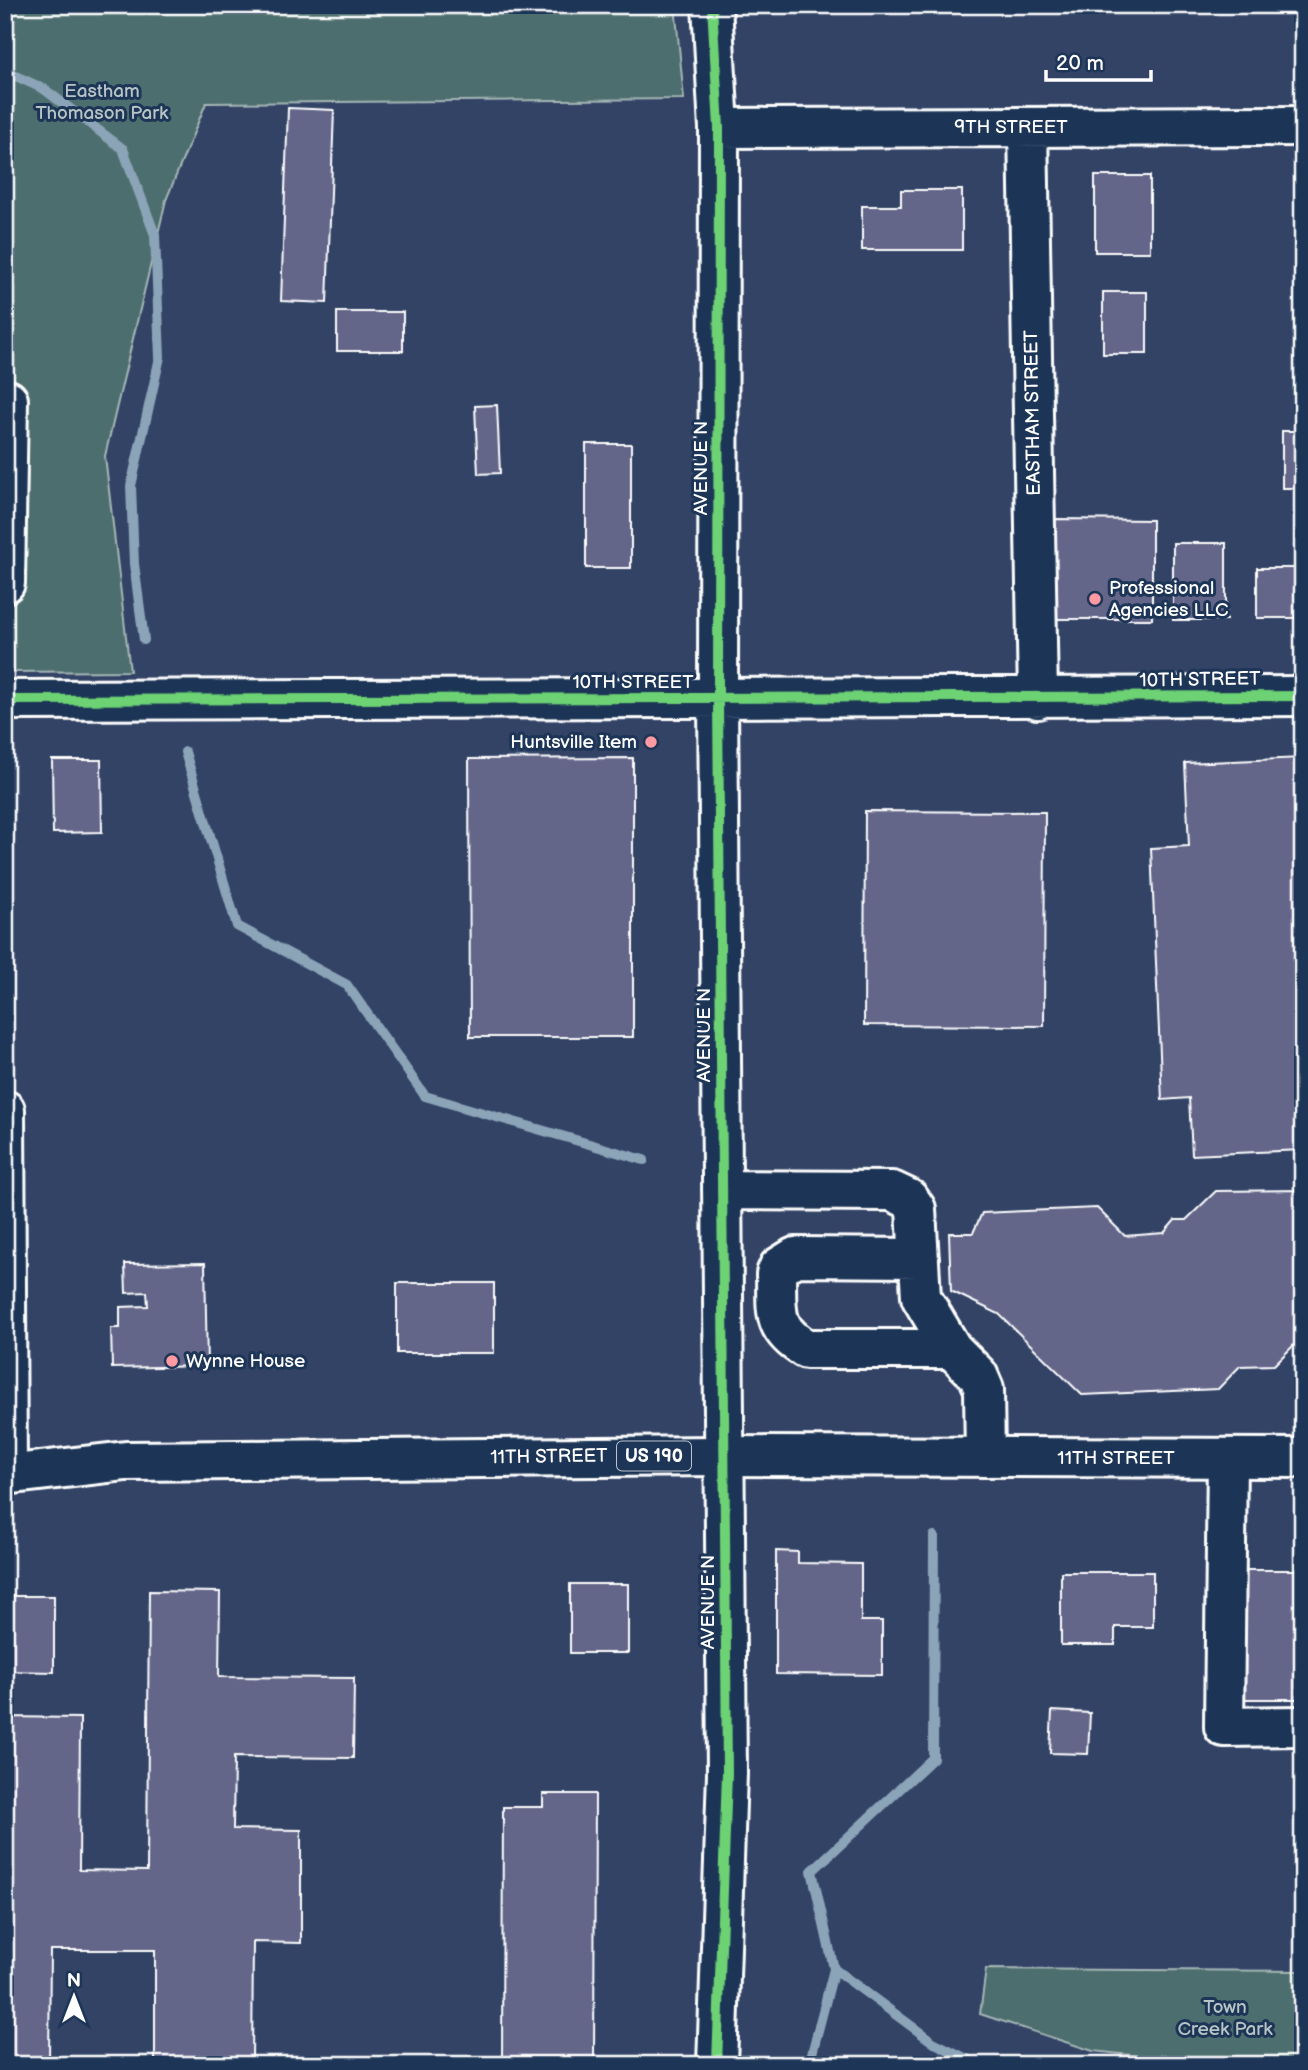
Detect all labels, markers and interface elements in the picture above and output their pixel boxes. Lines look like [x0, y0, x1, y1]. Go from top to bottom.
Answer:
scale bar [1046, 38, 1150, 82]
text: 20 m [1056, 51, 1104, 76]
park label: Eastham Thomason Park [36, 80, 169, 125]
street label: 9TH STREET [954, 116, 1068, 139]
street label: EASTHAM STREET [1020, 329, 1046, 496]
street label: AVENUE N [690, 421, 713, 515]
place label: Professional Agencies LLC [1109, 577, 1228, 622]
marker: Professional Agencies LLC [1087, 591, 1103, 607]
street label: 10TH STREET [1139, 667, 1261, 693]
street label: 10TH STREET [572, 671, 694, 694]
place label: Huntsville Item [510, 731, 637, 754]
marker: Huntsville Item [643, 734, 659, 750]
street label: AVENUE N [693, 988, 716, 1082]
place label: Wynne House [186, 1350, 305, 1373]
marker: Wynne House [164, 1353, 180, 1369]
road number: US 190 [617, 1442, 691, 1470]
street label: 11TH STREET [490, 1444, 608, 1470]
street label: 11TH STREET [1057, 1447, 1175, 1470]
street label: AVENUE N [697, 1555, 720, 1649]
north arrow [38, 1962, 108, 2032]
text: N [67, 1970, 81, 1993]
park label: Town Creek Park [1177, 1996, 1273, 2041]

